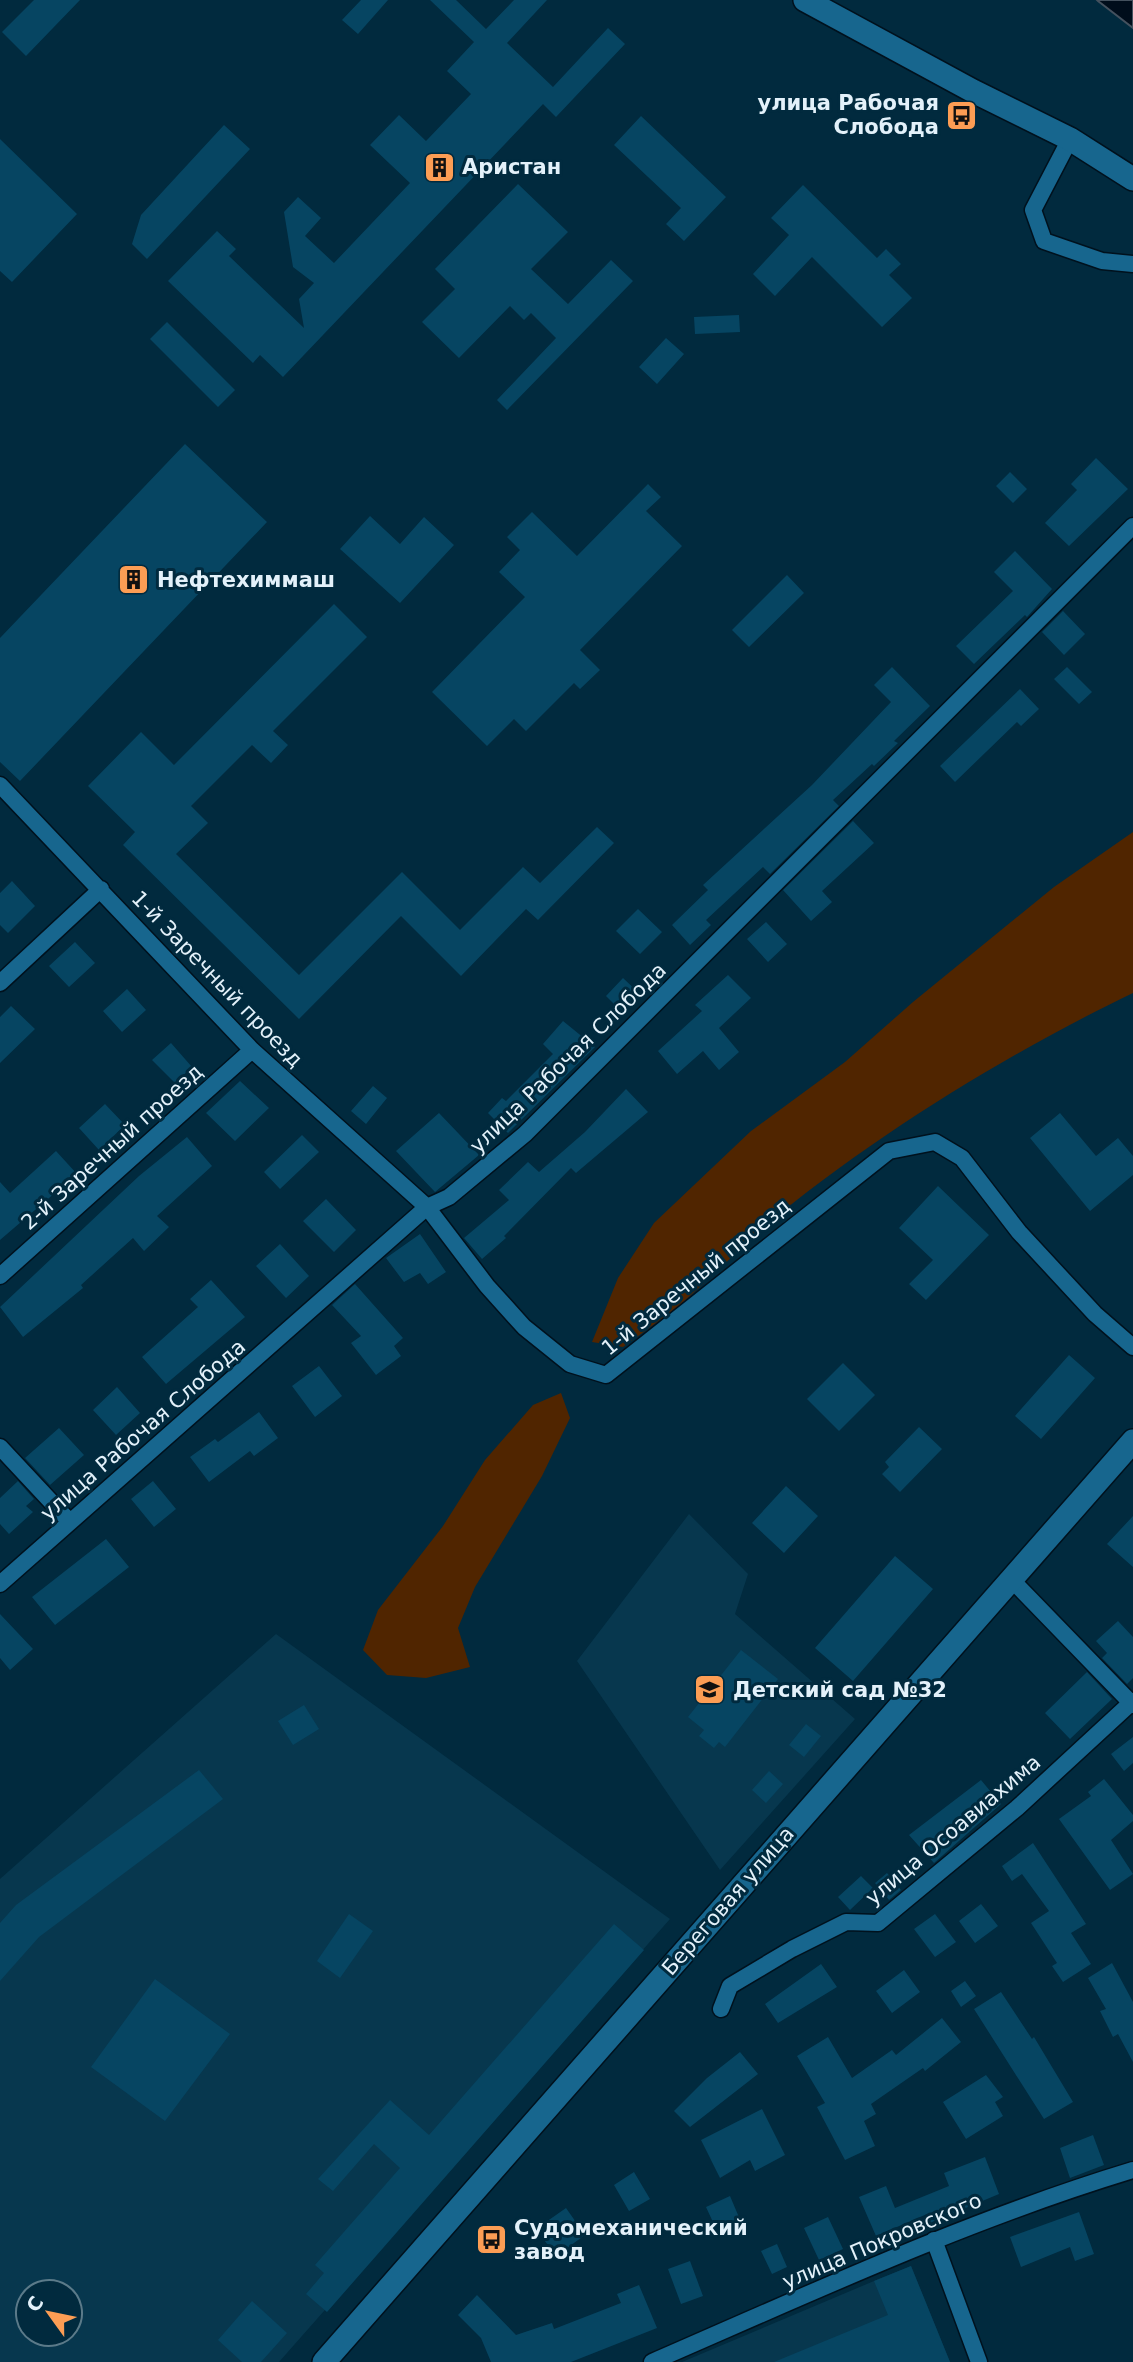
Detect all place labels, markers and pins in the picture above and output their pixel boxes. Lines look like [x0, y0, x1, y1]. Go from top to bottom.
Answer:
place label: улица Рабочая Слобода [757, 91, 939, 139]
bus stop icon: улица Рабочая Слобода [945, 98, 979, 132]
building icon: Аристан [422, 150, 456, 184]
place label: Аристан [462, 155, 561, 179]
building icon: Нефтехиммаш [117, 563, 151, 597]
place label: Нефтехиммаш [157, 568, 335, 592]
school or university icon: Детский сад №32 [693, 1673, 727, 1707]
place label: Детский сад №32 [733, 1678, 947, 1702]
place label: Судомеханический завод [514, 2216, 748, 2264]
bus stop icon: Судомеханический завод [474, 2223, 508, 2257]

